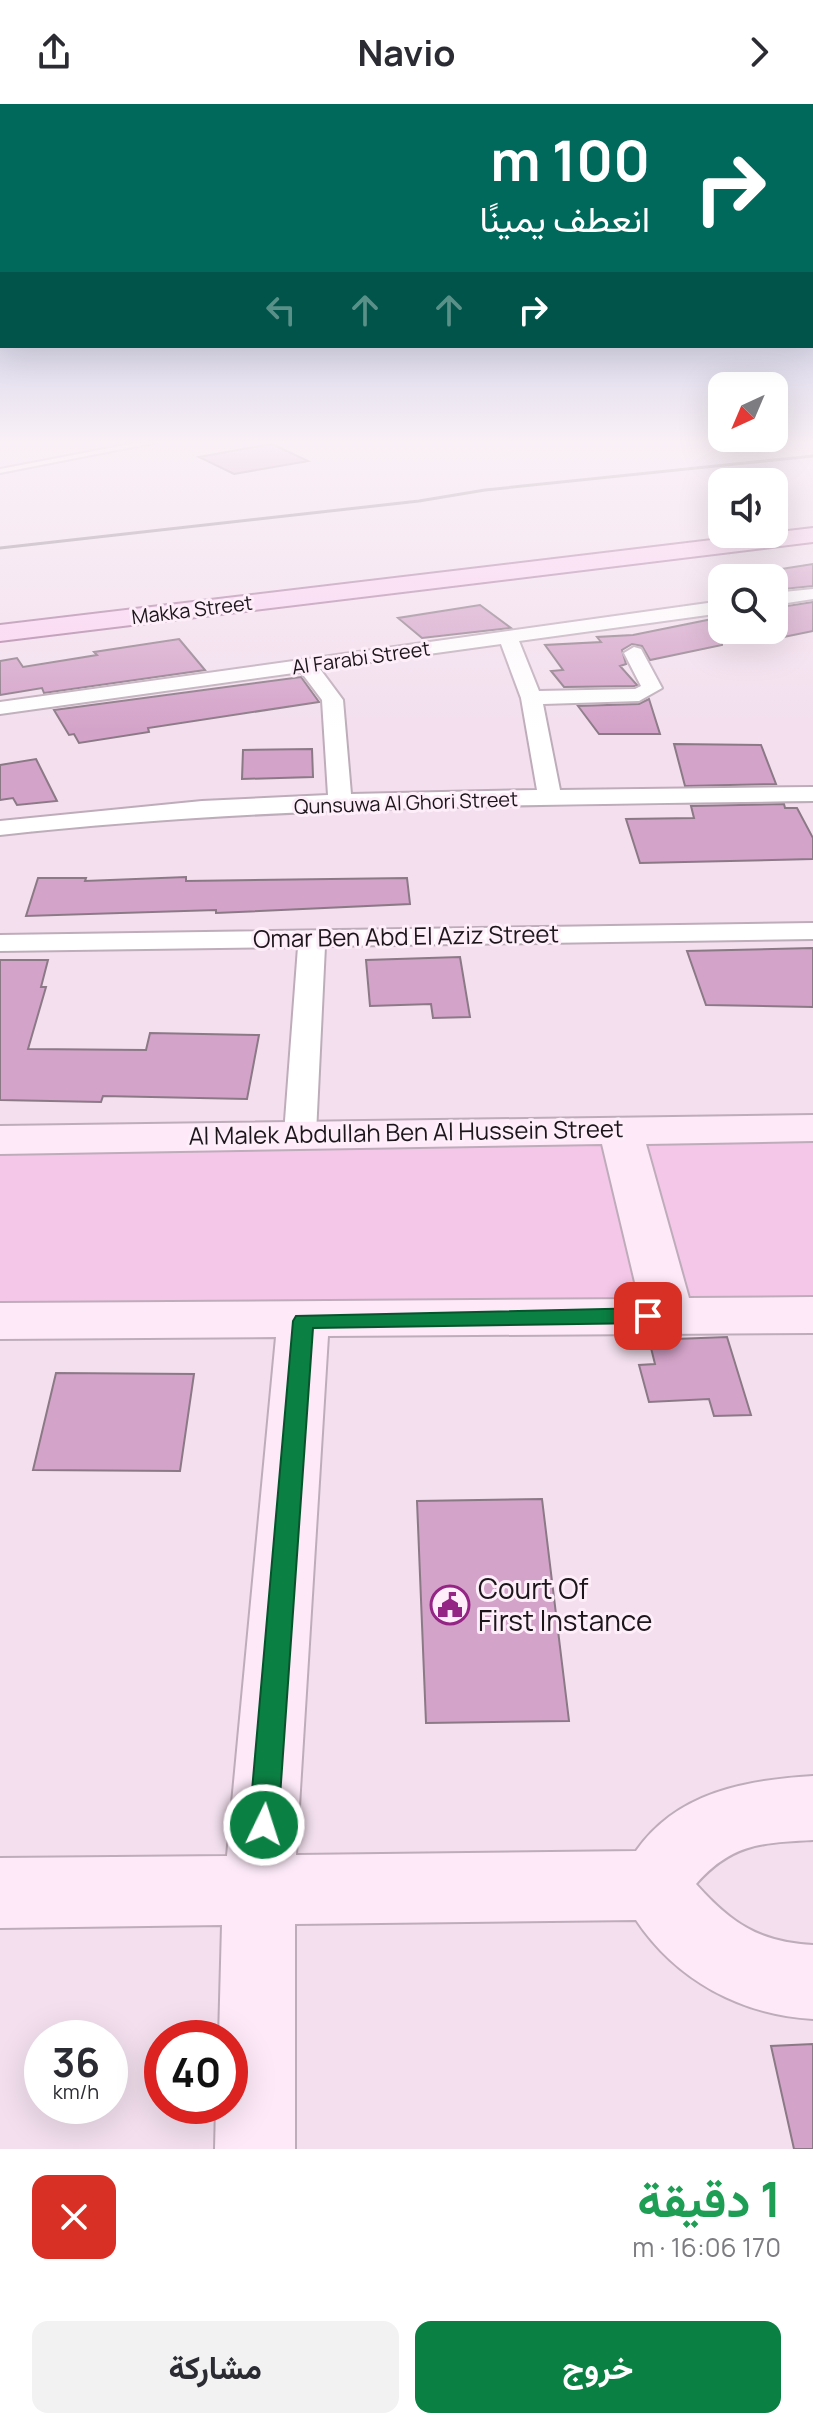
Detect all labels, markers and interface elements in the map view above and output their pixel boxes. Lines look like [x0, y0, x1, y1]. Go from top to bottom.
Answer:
text: Navio [357, 28, 456, 77]
icon: share [32, 30, 76, 74]
icon: forward [737, 30, 781, 74]
text: 100 m [490, 121, 650, 198]
icon: right [678, 136, 782, 240]
text: انعطف يمينًا [479, 194, 650, 243]
icon: left [259, 288, 303, 332]
icon: ahead [343, 288, 387, 332]
icon: ahead [427, 288, 471, 332]
icon: right [511, 288, 555, 332]
north arrow [708, 372, 788, 452]
map controls [708, 372, 788, 644]
button: sound [708, 468, 788, 548]
button: search [708, 564, 788, 644]
street label: Makka Street [130, 589, 254, 630]
street label: Al Farabi Street [290, 634, 432, 681]
street label: Qunsuwa Al Ghori Street [293, 785, 519, 820]
street label: Omar Ben Abd El Aziz Street [253, 916, 559, 955]
street label: Al Malek Abdullah Ben Al Hussein Street [188, 1111, 624, 1152]
pin [614, 1282, 682, 1350]
icon: arrive [626, 1294, 670, 1338]
place label: Court Of First Instance [478, 1569, 652, 1639]
public building icon: Court Of First Instance [429, 1584, 471, 1626]
position arrow [222, 1783, 306, 1867]
speed limit sign: 40 [144, 2020, 248, 2124]
text: 36 [52, 2034, 100, 2089]
text: km/h [53, 2078, 99, 2105]
text: 1 دقيقة [637, 2166, 781, 2231]
button: close [32, 2175, 116, 2259]
text: 170 m · 16:06 [632, 2229, 781, 2265]
button: مشاركة [32, 2321, 399, 2413]
button: خروج [415, 2321, 781, 2413]

